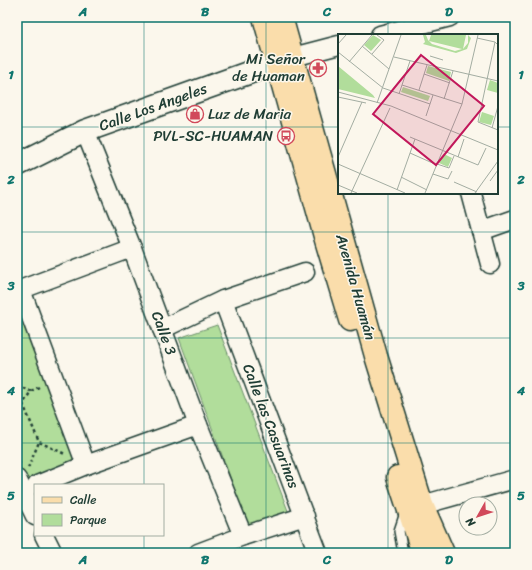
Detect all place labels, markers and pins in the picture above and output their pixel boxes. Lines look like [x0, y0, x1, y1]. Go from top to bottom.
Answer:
place label: Mi Señor de Huaman [232, 46, 306, 89]
pharmacy icon: Mi Señor de Huaman [308, 58, 328, 78]
place label: Luz de Maria [208, 101, 292, 127]
shop icon: Luz de Maria [185, 104, 205, 124]
place label: PVL-SC-HUAMAN [153, 123, 273, 149]
bus stop icon: PVL-SC-HUAMAN [276, 126, 296, 146]

